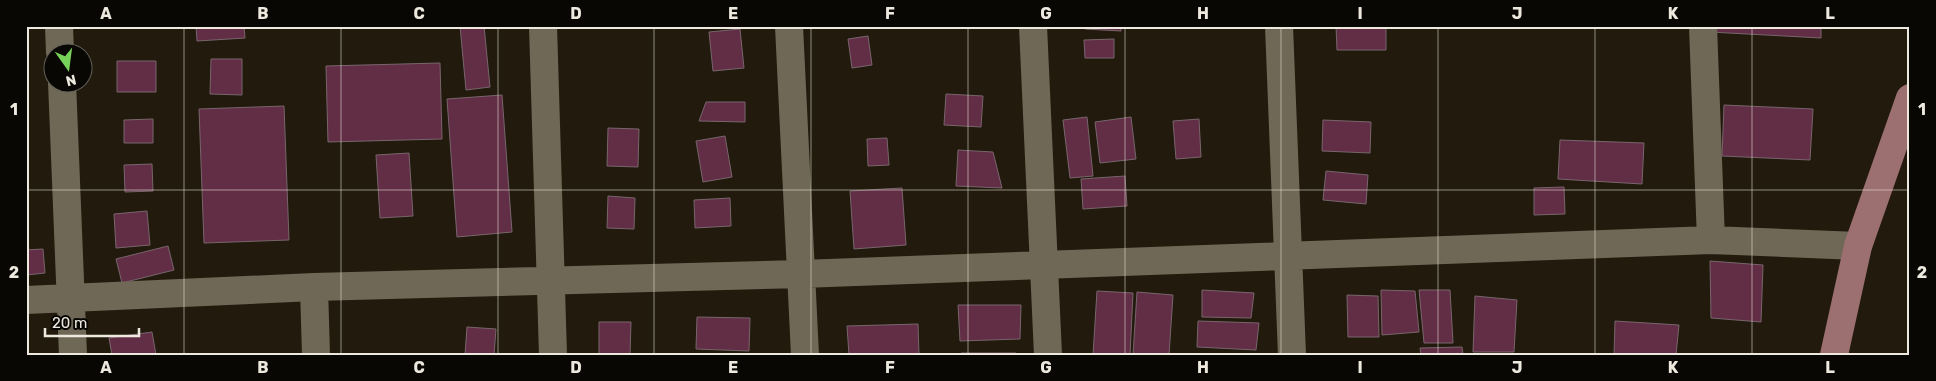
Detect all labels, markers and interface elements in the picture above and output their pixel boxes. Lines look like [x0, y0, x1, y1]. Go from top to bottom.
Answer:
text: A [100, 4, 112, 23]
text: B [257, 4, 269, 23]
text: C [413, 4, 425, 23]
text: D [570, 4, 582, 23]
text: E [728, 4, 738, 23]
text: F [885, 4, 895, 23]
text: G [1040, 4, 1052, 23]
text: H [1197, 4, 1209, 23]
text: I [1357, 4, 1363, 23]
text: J [1512, 4, 1522, 23]
text: K [1668, 4, 1679, 23]
text: L [1825, 4, 1835, 23]
north arrow [42, 42, 92, 92]
text: N [64, 71, 78, 90]
text: 1 [10, 100, 18, 119]
text: 1 [1918, 100, 1926, 119]
text: 2 [9, 263, 19, 282]
text: 2 [1917, 263, 1927, 282]
scale bar [45, 306, 139, 338]
text: 20 m [52, 314, 87, 332]
text: A [100, 358, 112, 377]
text: B [257, 358, 269, 377]
text: C [413, 358, 425, 377]
text: D [570, 358, 582, 377]
text: E [728, 358, 738, 377]
text: F [885, 358, 895, 377]
text: G [1040, 358, 1052, 377]
text: H [1197, 358, 1209, 377]
text: I [1357, 358, 1363, 377]
text: J [1512, 358, 1522, 377]
text: K [1668, 358, 1679, 377]
text: L [1825, 358, 1835, 377]

